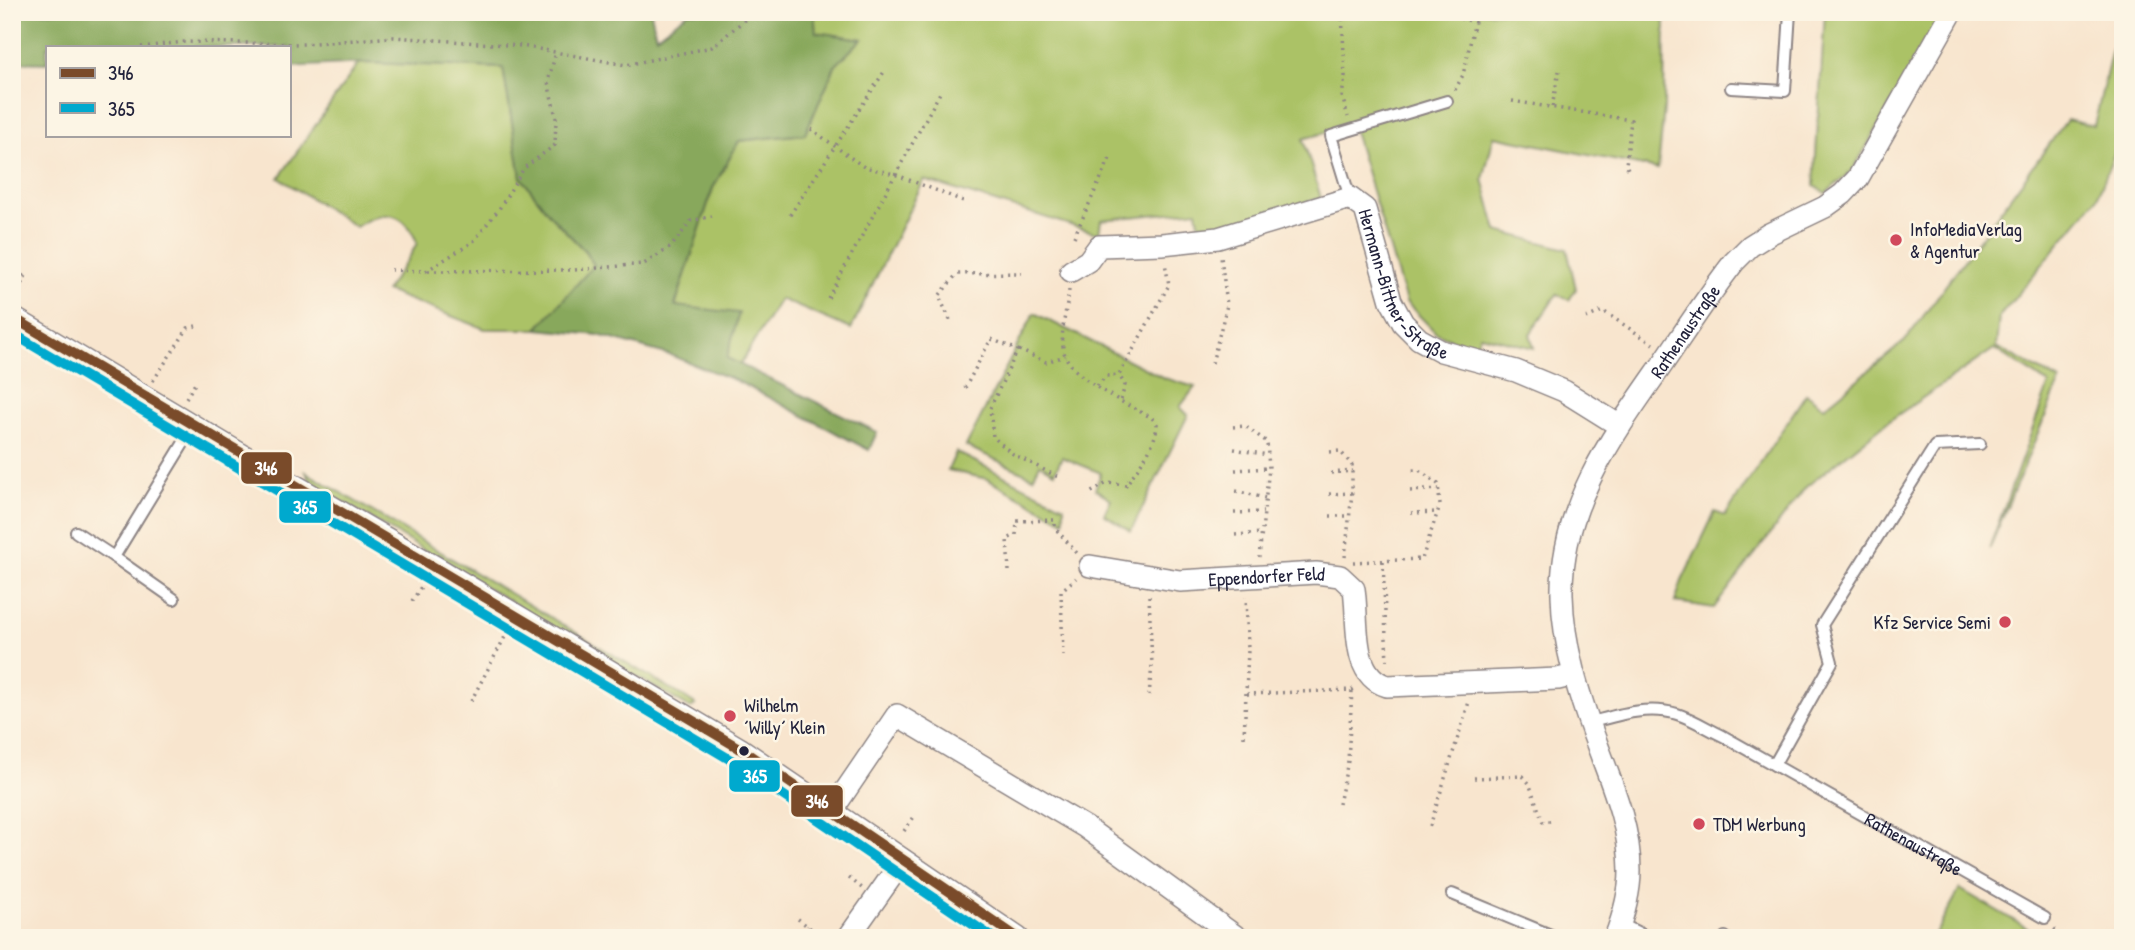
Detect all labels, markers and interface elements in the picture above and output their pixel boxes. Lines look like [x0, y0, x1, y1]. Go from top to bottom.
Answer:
legend [46, 46, 290, 136]
text: 346 [108, 58, 134, 87]
text: 365 [108, 94, 135, 123]
street label: Hermann-Bittner-Straße [1353, 206, 1451, 365]
place label: InfoMediaVerlag & Agentur [1910, 216, 2022, 264]
marker: InfoMediaVerlag & Agentur [1888, 232, 1904, 248]
street label: Rathenaustraße [1644, 279, 1726, 383]
line badge: 346 [240, 451, 293, 485]
text: 346 [254, 455, 278, 481]
line badge: 365 [278, 490, 332, 524]
text: 365 [293, 494, 318, 520]
street label: Eppendorfer Feld [1208, 560, 1327, 592]
place label: Kfz Service Semi [1874, 609, 1991, 635]
marker: Kfz Service Semi [1997, 614, 2013, 630]
place label: Wilhelm ´Willy´ Klein [744, 692, 825, 740]
marker: Wilhelm ´Willy´ Klein [722, 708, 738, 724]
unlabelled marker [737, 744, 751, 758]
line badge: 365 [728, 759, 781, 793]
text: 365 [743, 763, 768, 789]
line badge: 346 [790, 784, 844, 818]
text: 346 [805, 788, 829, 814]
street label: Rathenaustraße [1860, 806, 1968, 882]
place label: TDM Werbung [1713, 811, 1806, 837]
marker: TDM Werbung [1691, 816, 1707, 832]

